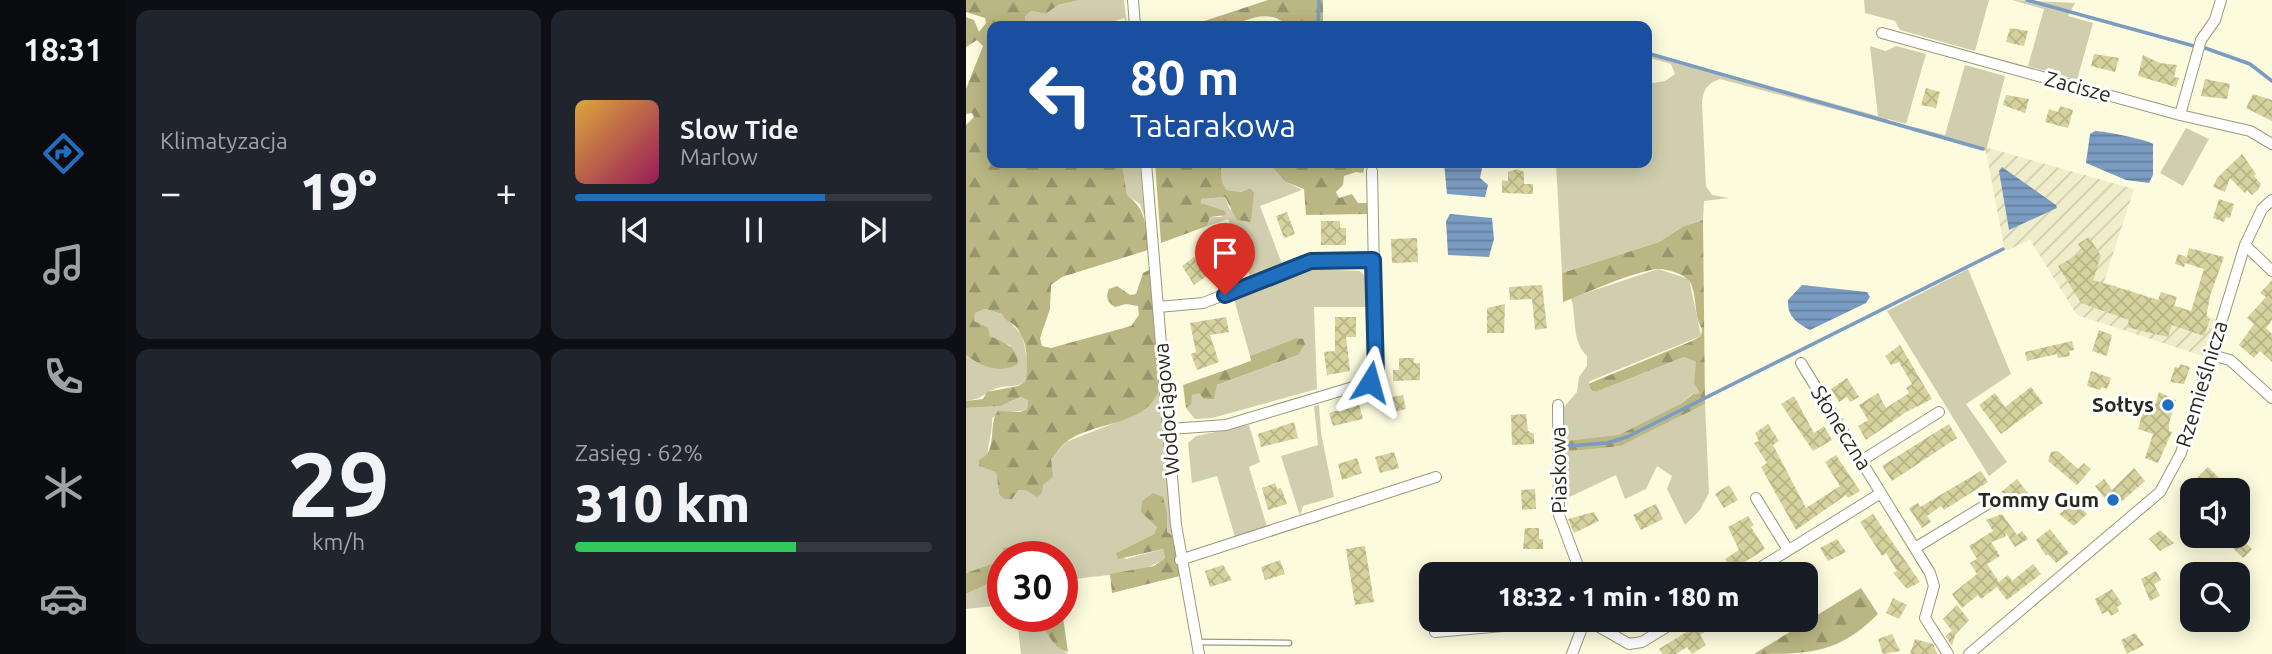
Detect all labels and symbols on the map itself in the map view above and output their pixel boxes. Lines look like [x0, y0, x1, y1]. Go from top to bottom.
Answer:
street label: Zacisze [2042, 66, 2114, 106]
pin [1195, 223, 1255, 295]
street label: Rzemieślnicza [2170, 318, 2232, 450]
street label: Wodociągowa [1148, 342, 1184, 476]
position arrow [1333, 345, 1407, 419]
street label: Słoneczna [1807, 381, 1877, 474]
place label: Sołtys [2092, 392, 2154, 416]
marker: Sołtys [2160, 397, 2176, 413]
street label: Piaskowa [1545, 426, 1571, 514]
place label: Tommy Gum [1978, 487, 2099, 511]
marker: Tommy Gum [2105, 492, 2121, 508]
speed limit sign: 30 [987, 541, 1078, 632]

